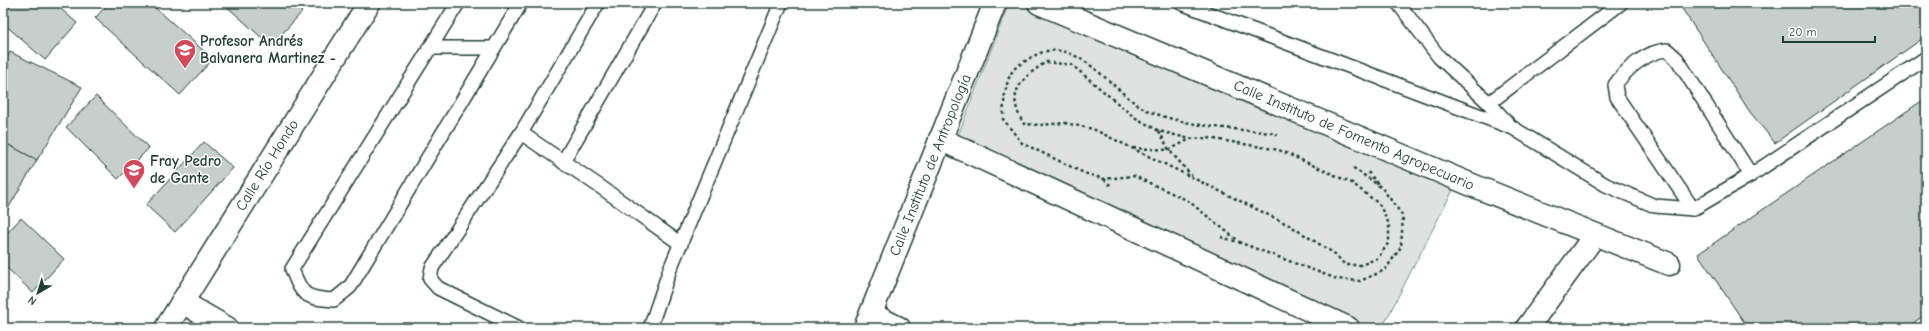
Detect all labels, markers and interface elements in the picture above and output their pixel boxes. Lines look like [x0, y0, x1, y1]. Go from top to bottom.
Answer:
scale bar [1783, 18, 1875, 44]
text: 20 m [1789, 25, 1817, 39]
place label: Profesor Andrés Balvanera Martinez - [200, 32, 336, 67]
school or university icon: Profesor Andrés Balvanera Martinez - [172, 37, 198, 70]
street label: Calle Instituto de Antropología [885, 71, 975, 259]
street label: Calle Instituto de Fomento Agropecuario [1231, 76, 1477, 194]
street label: Calle Río Hondo [232, 116, 302, 214]
place label: Fray Pedro de Gante [150, 152, 221, 187]
school or university icon: Fray Pedro de Gante [121, 157, 147, 190]
north arrow [18, 273, 58, 313]
text: N [25, 293, 39, 308]

